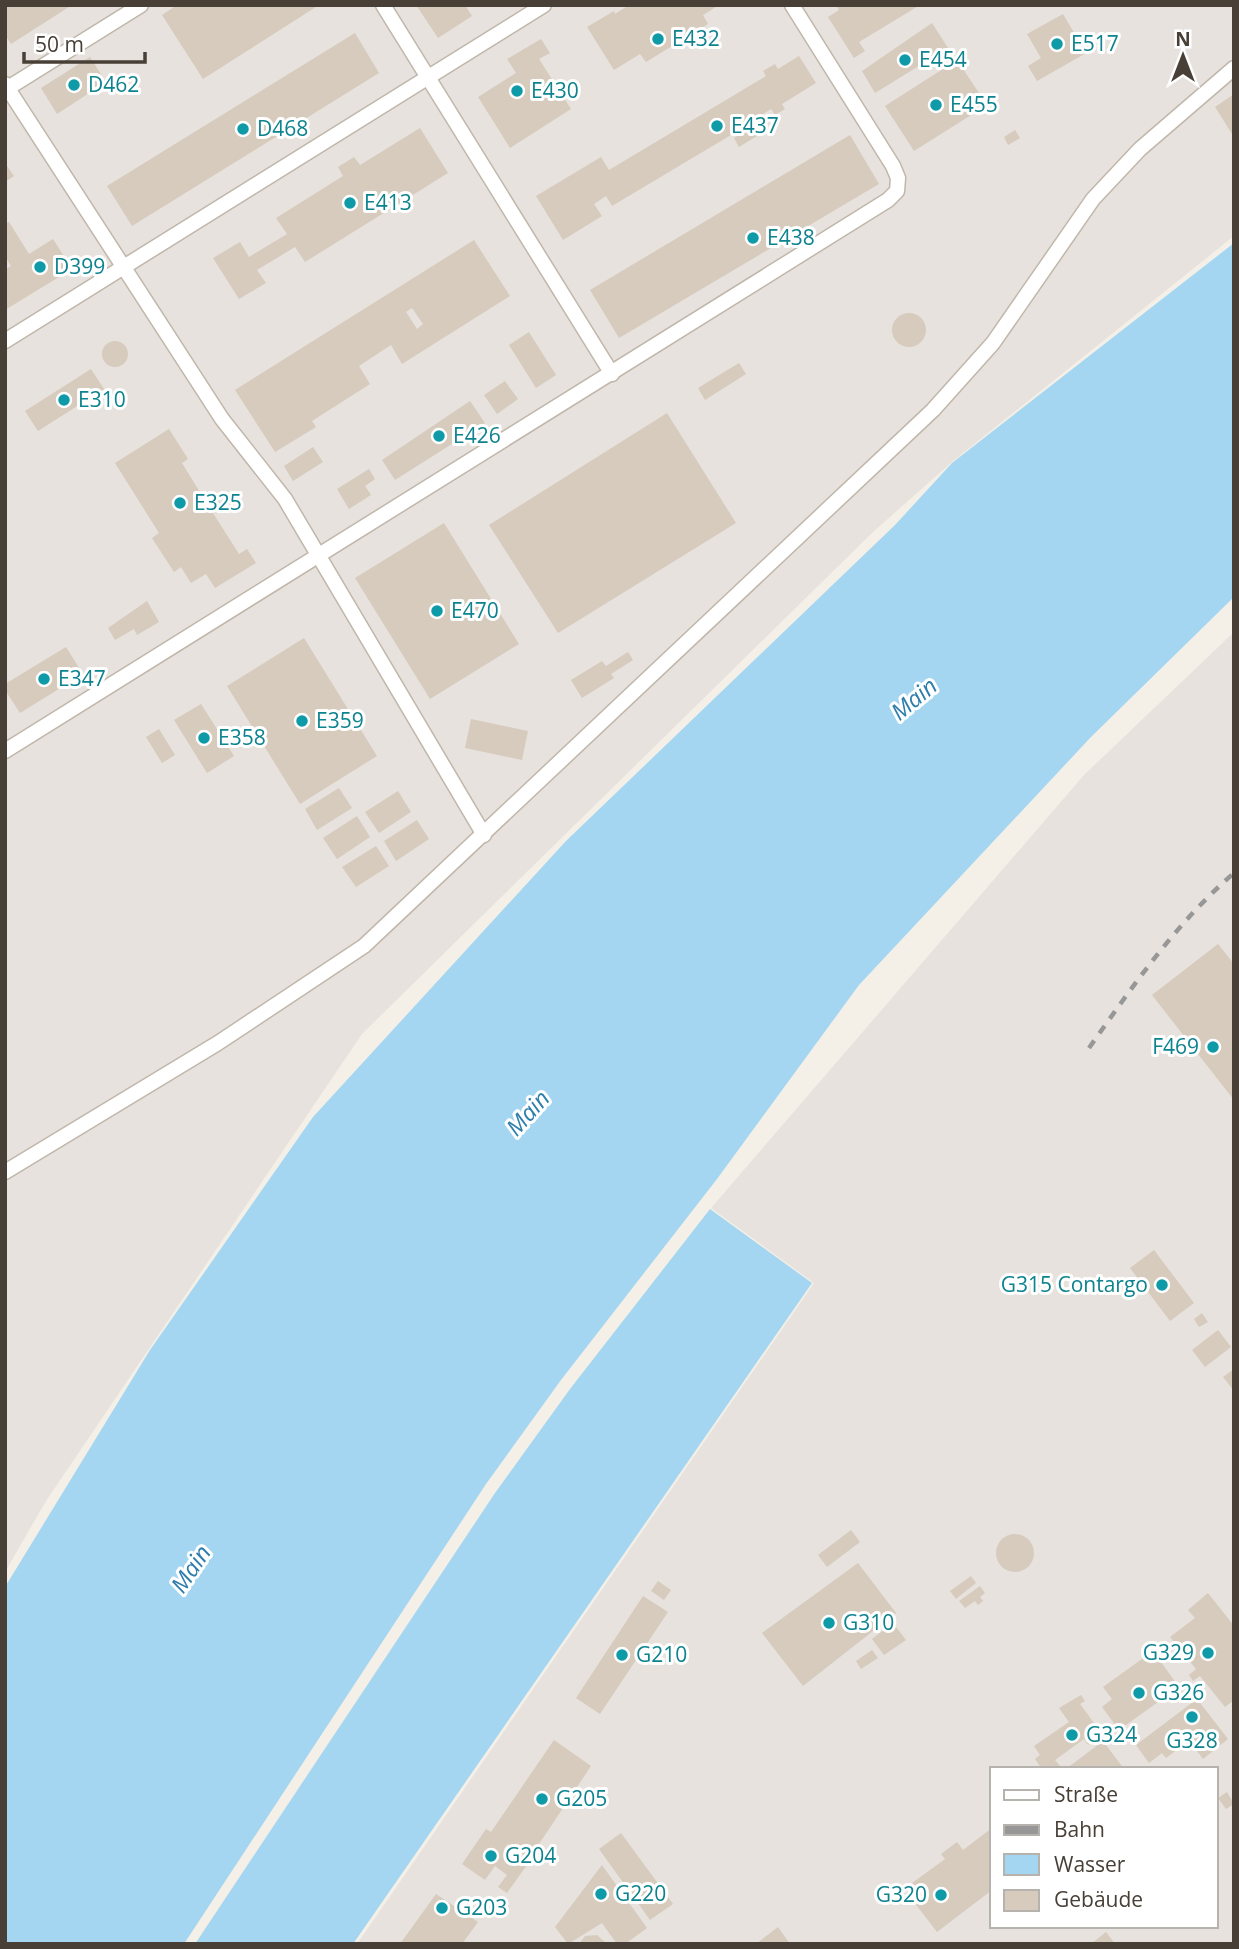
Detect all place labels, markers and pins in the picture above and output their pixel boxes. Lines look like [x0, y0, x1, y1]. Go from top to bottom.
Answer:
place label: E432 [672, 24, 720, 52]
place label: E517 [1071, 29, 1119, 57]
marker: E432 [650, 31, 666, 47]
marker: E517 [1049, 36, 1065, 52]
place label: E454 [919, 45, 967, 73]
marker: E454 [897, 52, 913, 68]
place label: D462 [88, 70, 139, 98]
place label: E430 [531, 76, 579, 104]
marker: D462 [66, 77, 82, 93]
marker: E430 [509, 83, 525, 99]
place label: E455 [950, 90, 998, 118]
marker: E455 [928, 97, 944, 113]
place label: E437 [731, 111, 779, 139]
place label: D468 [257, 114, 308, 142]
marker: E437 [709, 118, 725, 134]
marker: D468 [235, 121, 251, 137]
place label: E413 [364, 188, 412, 216]
marker: E413 [342, 195, 358, 211]
place label: E438 [767, 223, 815, 251]
marker: E438 [745, 230, 761, 246]
place label: D399 [54, 252, 105, 280]
marker: D399 [32, 259, 48, 275]
place label: E310 [78, 385, 126, 413]
marker: E310 [56, 392, 72, 408]
place label: E426 [453, 421, 501, 449]
marker: E426 [431, 428, 447, 444]
place label: E325 [194, 488, 242, 516]
marker: E325 [172, 495, 188, 511]
place label: E470 [451, 596, 499, 624]
marker: E470 [429, 603, 445, 619]
place label: E347 [58, 664, 106, 692]
marker: E347 [36, 671, 52, 687]
place label: E359 [316, 706, 364, 734]
marker: E359 [294, 713, 310, 729]
place label: E358 [218, 723, 266, 751]
marker: E358 [196, 730, 212, 746]
place label: F469 [1152, 1032, 1199, 1060]
marker: F469 [1205, 1039, 1221, 1055]
place label: G315 Contargo [1001, 1270, 1148, 1298]
marker: G315 Contargo [1154, 1277, 1170, 1293]
place label: G310 [843, 1608, 894, 1636]
marker: G310 [821, 1615, 837, 1631]
place label: G329 [1143, 1638, 1194, 1666]
place label: G210 [636, 1640, 687, 1668]
marker: G329 [1200, 1645, 1216, 1661]
marker: G210 [614, 1647, 630, 1663]
place label: G326 [1153, 1678, 1204, 1706]
marker: G326 [1131, 1685, 1147, 1701]
marker: G328 [1184, 1709, 1200, 1725]
place label: G324 [1086, 1720, 1137, 1748]
place label: G328 [1166, 1726, 1218, 1754]
marker: G324 [1064, 1727, 1080, 1743]
place label: G205 [556, 1784, 607, 1812]
marker: G205 [534, 1791, 550, 1807]
place label: G204 [505, 1841, 556, 1869]
marker: G204 [483, 1848, 499, 1864]
place label: G220 [615, 1879, 666, 1907]
place label: G320 [876, 1880, 927, 1908]
marker: G220 [593, 1886, 609, 1902]
marker: G320 [933, 1887, 949, 1903]
place label: G203 [456, 1893, 507, 1921]
marker: G203 [434, 1900, 450, 1916]

